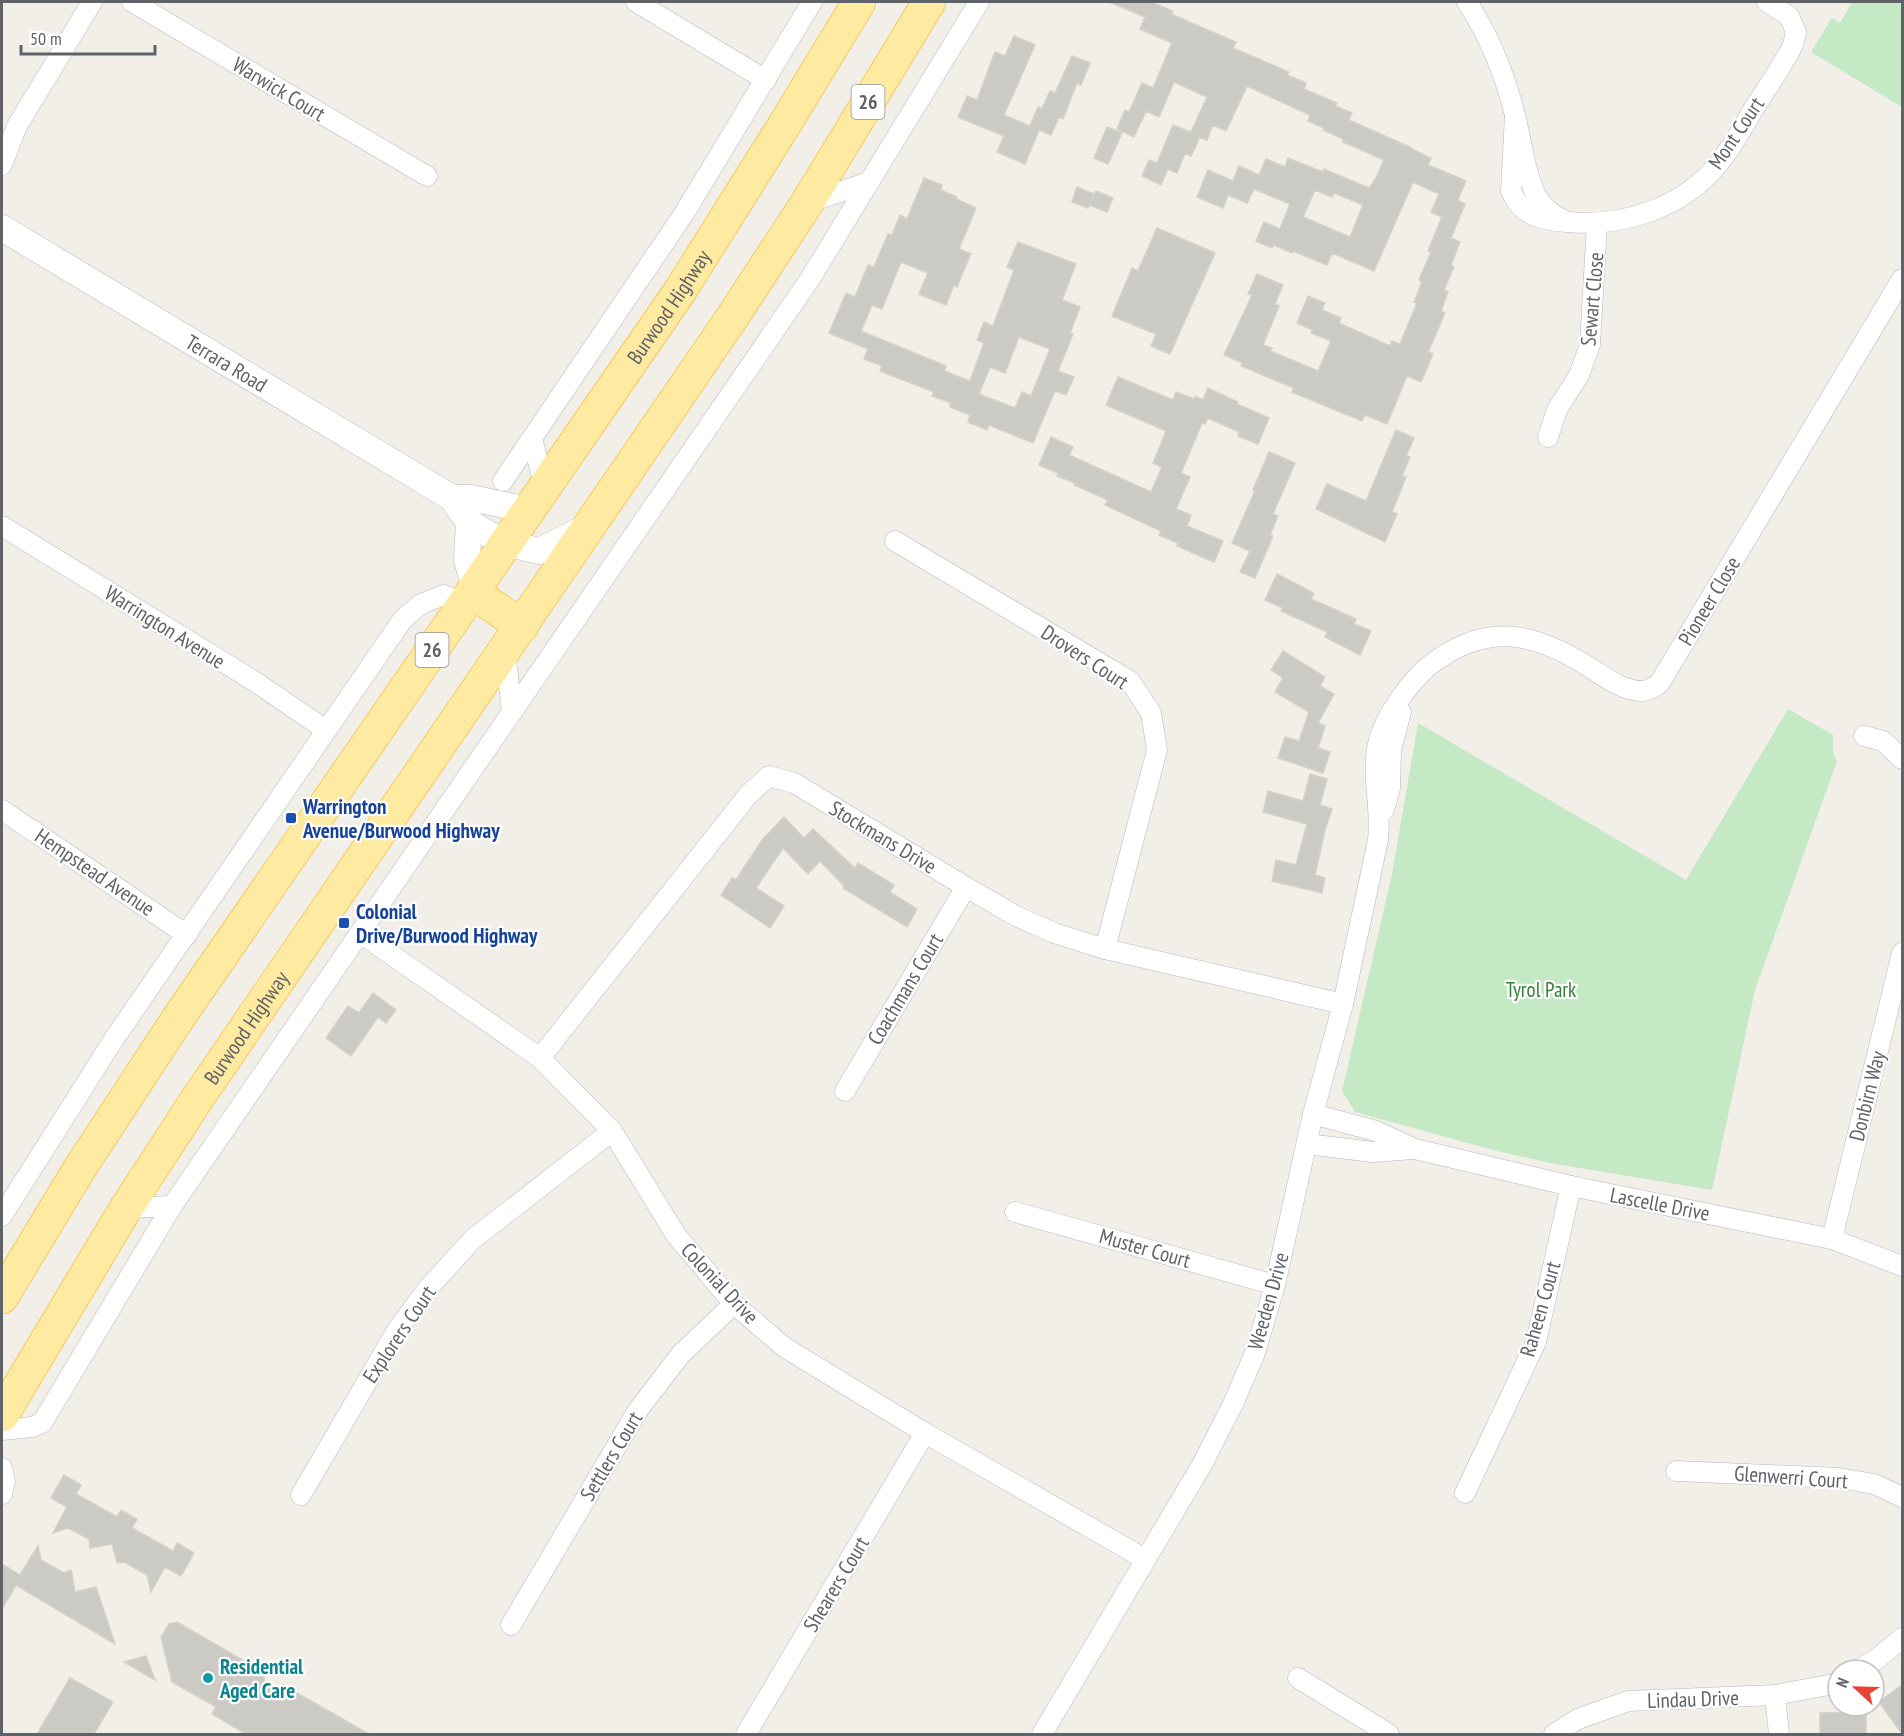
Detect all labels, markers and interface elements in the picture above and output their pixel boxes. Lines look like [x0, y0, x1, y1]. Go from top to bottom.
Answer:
scale bar [21, 18, 154, 56]
text: 50 m [30, 27, 62, 50]
street label: Warwick Court [228, 51, 330, 127]
road number: 26 [852, 85, 884, 119]
street label: Mont Court [1702, 92, 1770, 174]
street label: Burwood Highway [621, 244, 716, 369]
street label: Sewart Close [1574, 251, 1610, 347]
street label: Terrara Road [181, 328, 272, 398]
street label: Pioneer Close [1672, 552, 1746, 650]
street label: Warrington Avenue [100, 579, 230, 675]
street label: Drovers Court [1036, 619, 1134, 695]
road number: 26 [416, 633, 448, 667]
place label: Warrington Avenue/Burwood Highway [302, 793, 500, 844]
street label: Stockmans Drive [824, 794, 942, 880]
marker: Warrington Avenue/Burwood Highway [284, 811, 298, 825]
street label: Hempstead Avenue [30, 822, 160, 922]
place label: Colonial Drive/Burwood Highway [356, 898, 538, 949]
marker: Colonial Drive/Burwood Highway [337, 916, 351, 930]
street label: Coachmans Court [861, 928, 949, 1050]
street label: Burwood Highway [198, 966, 294, 1089]
park label: Tyrol Park [1506, 976, 1576, 1003]
street label: Donbirn Way [1843, 1048, 1891, 1144]
street label: Lascelle Drive [1608, 1181, 1712, 1227]
street label: Muster Court [1096, 1222, 1194, 1274]
street label: Colonial Drive [675, 1237, 765, 1329]
street label: Weeden Drive [1241, 1249, 1295, 1353]
street label: Raheen Court [1514, 1258, 1567, 1360]
street label: Explorers Court [357, 1280, 442, 1388]
street label: Settlers Court [574, 1406, 648, 1506]
street label: Glenwerri Court [1733, 1460, 1849, 1494]
street label: Shearers Court [797, 1531, 875, 1637]
place label: Residential Aged Care [219, 1653, 304, 1704]
north arrow [1826, 1658, 1886, 1718]
marker: Residential Aged Care [201, 1671, 215, 1685]
text: N [1831, 1675, 1853, 1690]
street label: Lindau Drive [1647, 1684, 1739, 1714]

